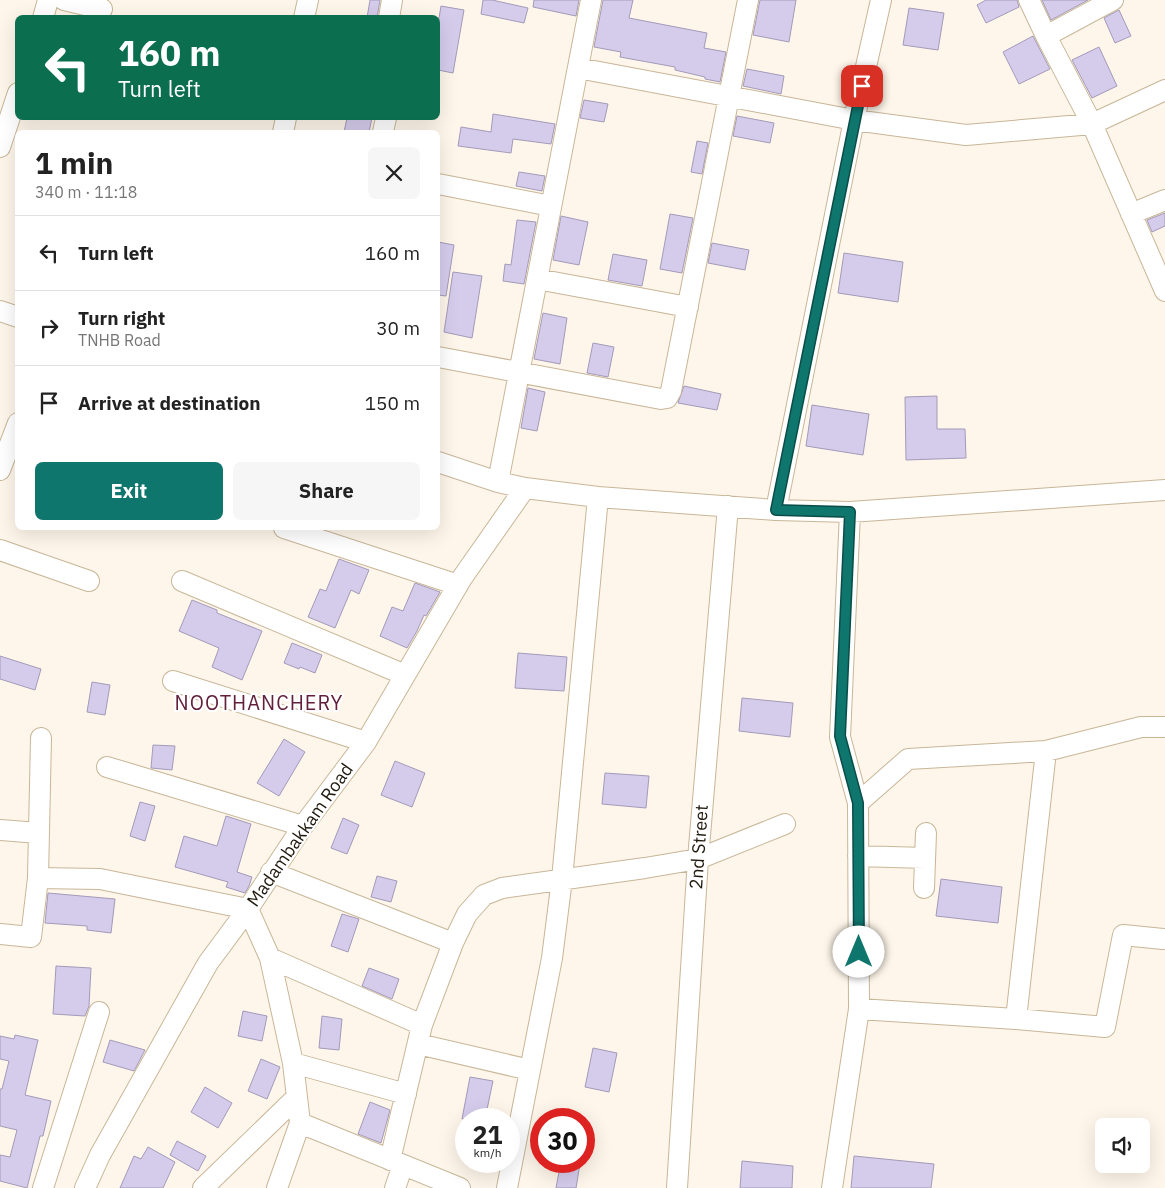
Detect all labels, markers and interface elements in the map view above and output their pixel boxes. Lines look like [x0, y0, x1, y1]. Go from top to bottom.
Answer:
text: 160 m [118, 30, 221, 76]
icon: left [35, 35, 100, 100]
pin [841, 65, 883, 107]
icon: arrive [848, 72, 876, 100]
text: Turn left [118, 74, 201, 103]
text: 1 min [35, 143, 113, 182]
button: close [368, 147, 420, 199]
text: 340 m · 11:18 [35, 182, 137, 202]
icon: left [35, 239, 63, 267]
text: Turn left [78, 241, 154, 265]
text: 160 m [365, 241, 420, 265]
text: Turn right [78, 306, 165, 330]
icon: right [35, 314, 63, 342]
text: 30 m [376, 316, 420, 340]
text: TNHB Road [78, 330, 161, 350]
icon: arrive [35, 389, 63, 417]
text: Arrive at destination [78, 391, 261, 415]
text: 150 m [365, 391, 420, 415]
button: Exit [35, 462, 223, 520]
button: Share [233, 462, 420, 520]
district label: NOOTHANCHERY [175, 689, 343, 716]
street label: Madambakkam Road [241, 759, 358, 911]
street label: 2nd Street [684, 804, 713, 890]
position arrow [832, 925, 884, 977]
speed limit sign: 30 [530, 1108, 595, 1173]
text: 21 [472, 1118, 503, 1151]
map controls [1095, 1118, 1150, 1173]
button: sound [1095, 1118, 1150, 1173]
text: km/h [473, 1145, 502, 1160]

